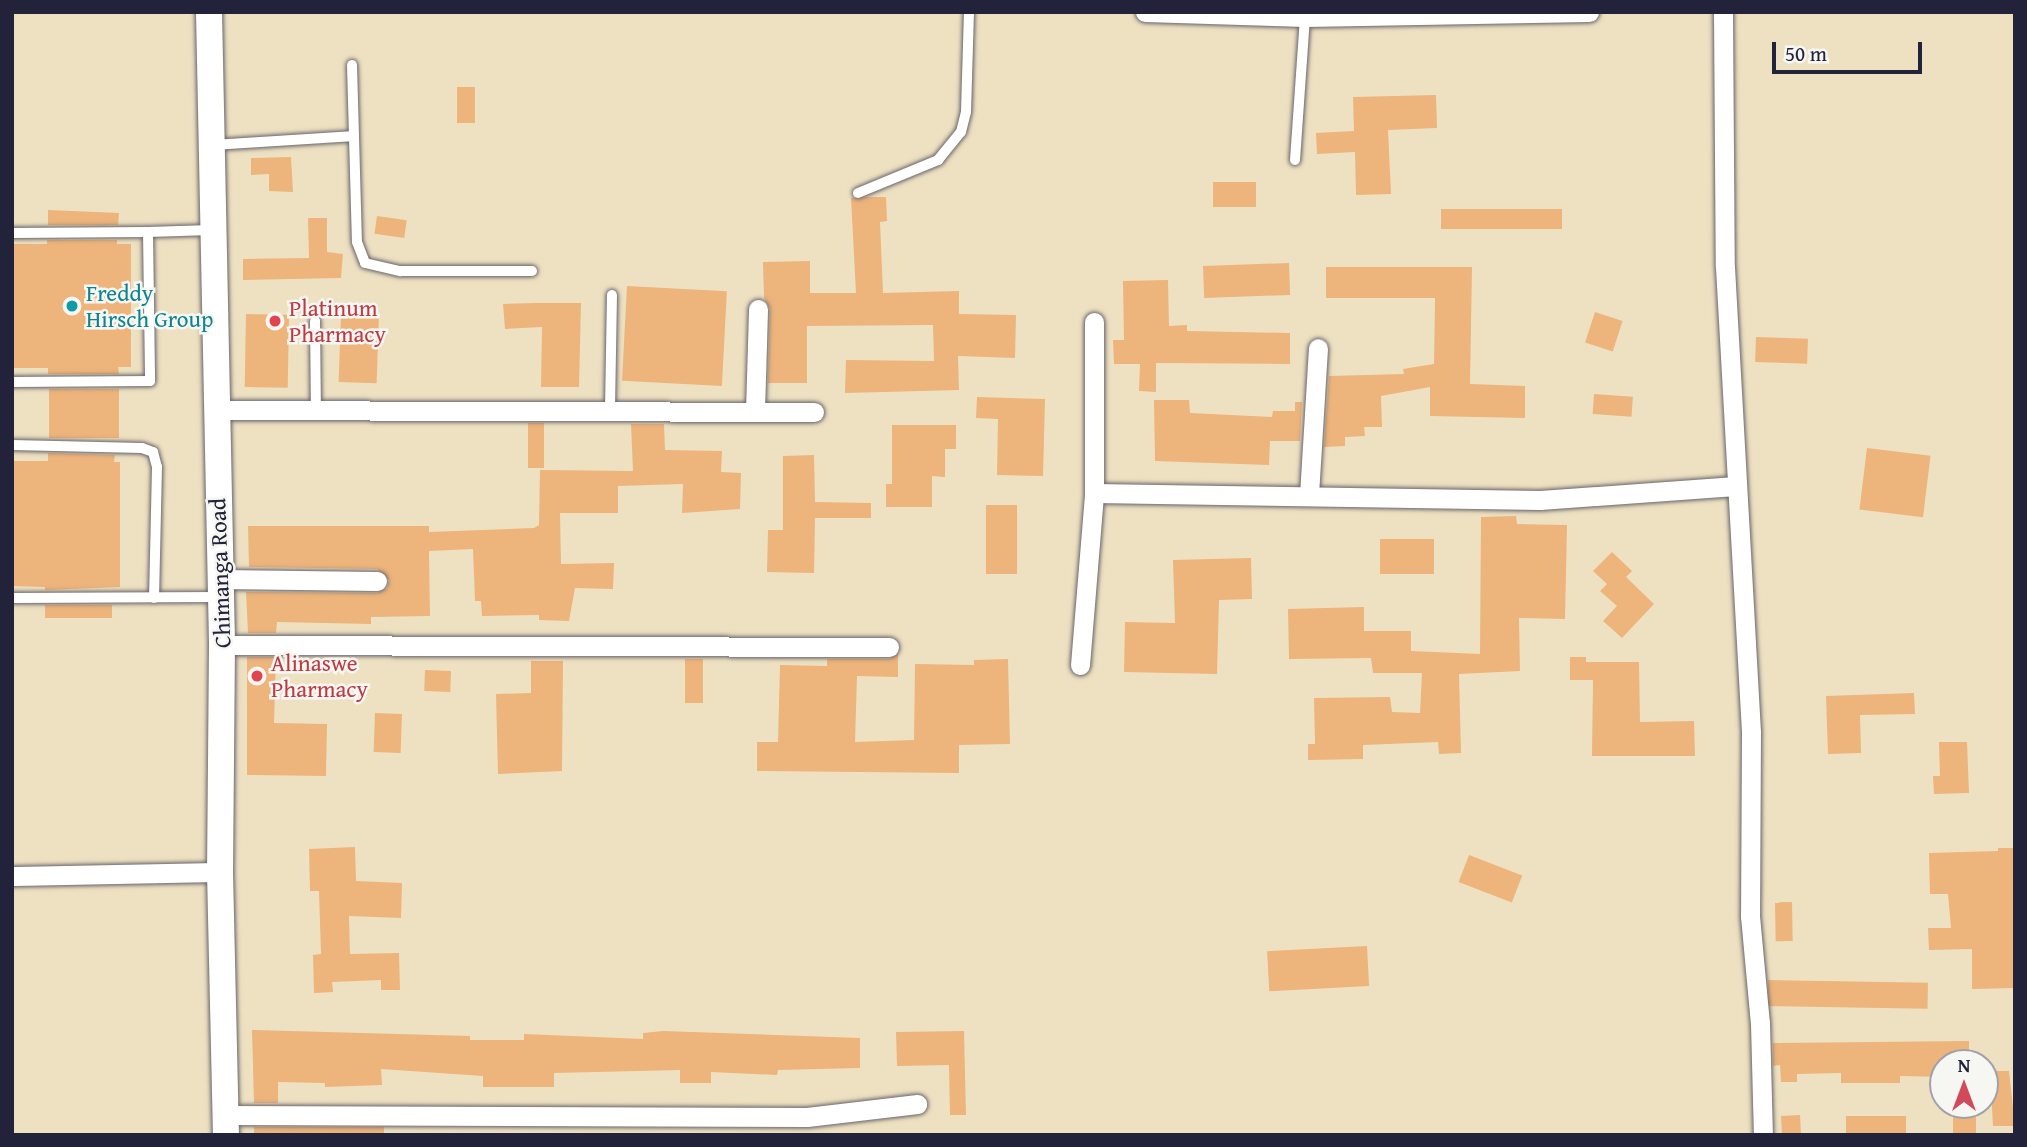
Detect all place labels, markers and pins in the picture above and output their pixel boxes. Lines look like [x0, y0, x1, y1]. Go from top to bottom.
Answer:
place label: Freddy Hirsch Group [86, 279, 213, 333]
place label: Platinum Pharmacy [289, 294, 386, 348]
marker: Freddy Hirsch Group [64, 298, 80, 314]
marker: Platinum Pharmacy [267, 313, 283, 329]
place label: Alinaswe Pharmacy [271, 649, 368, 703]
marker: Alinaswe Pharmacy [249, 668, 265, 684]

